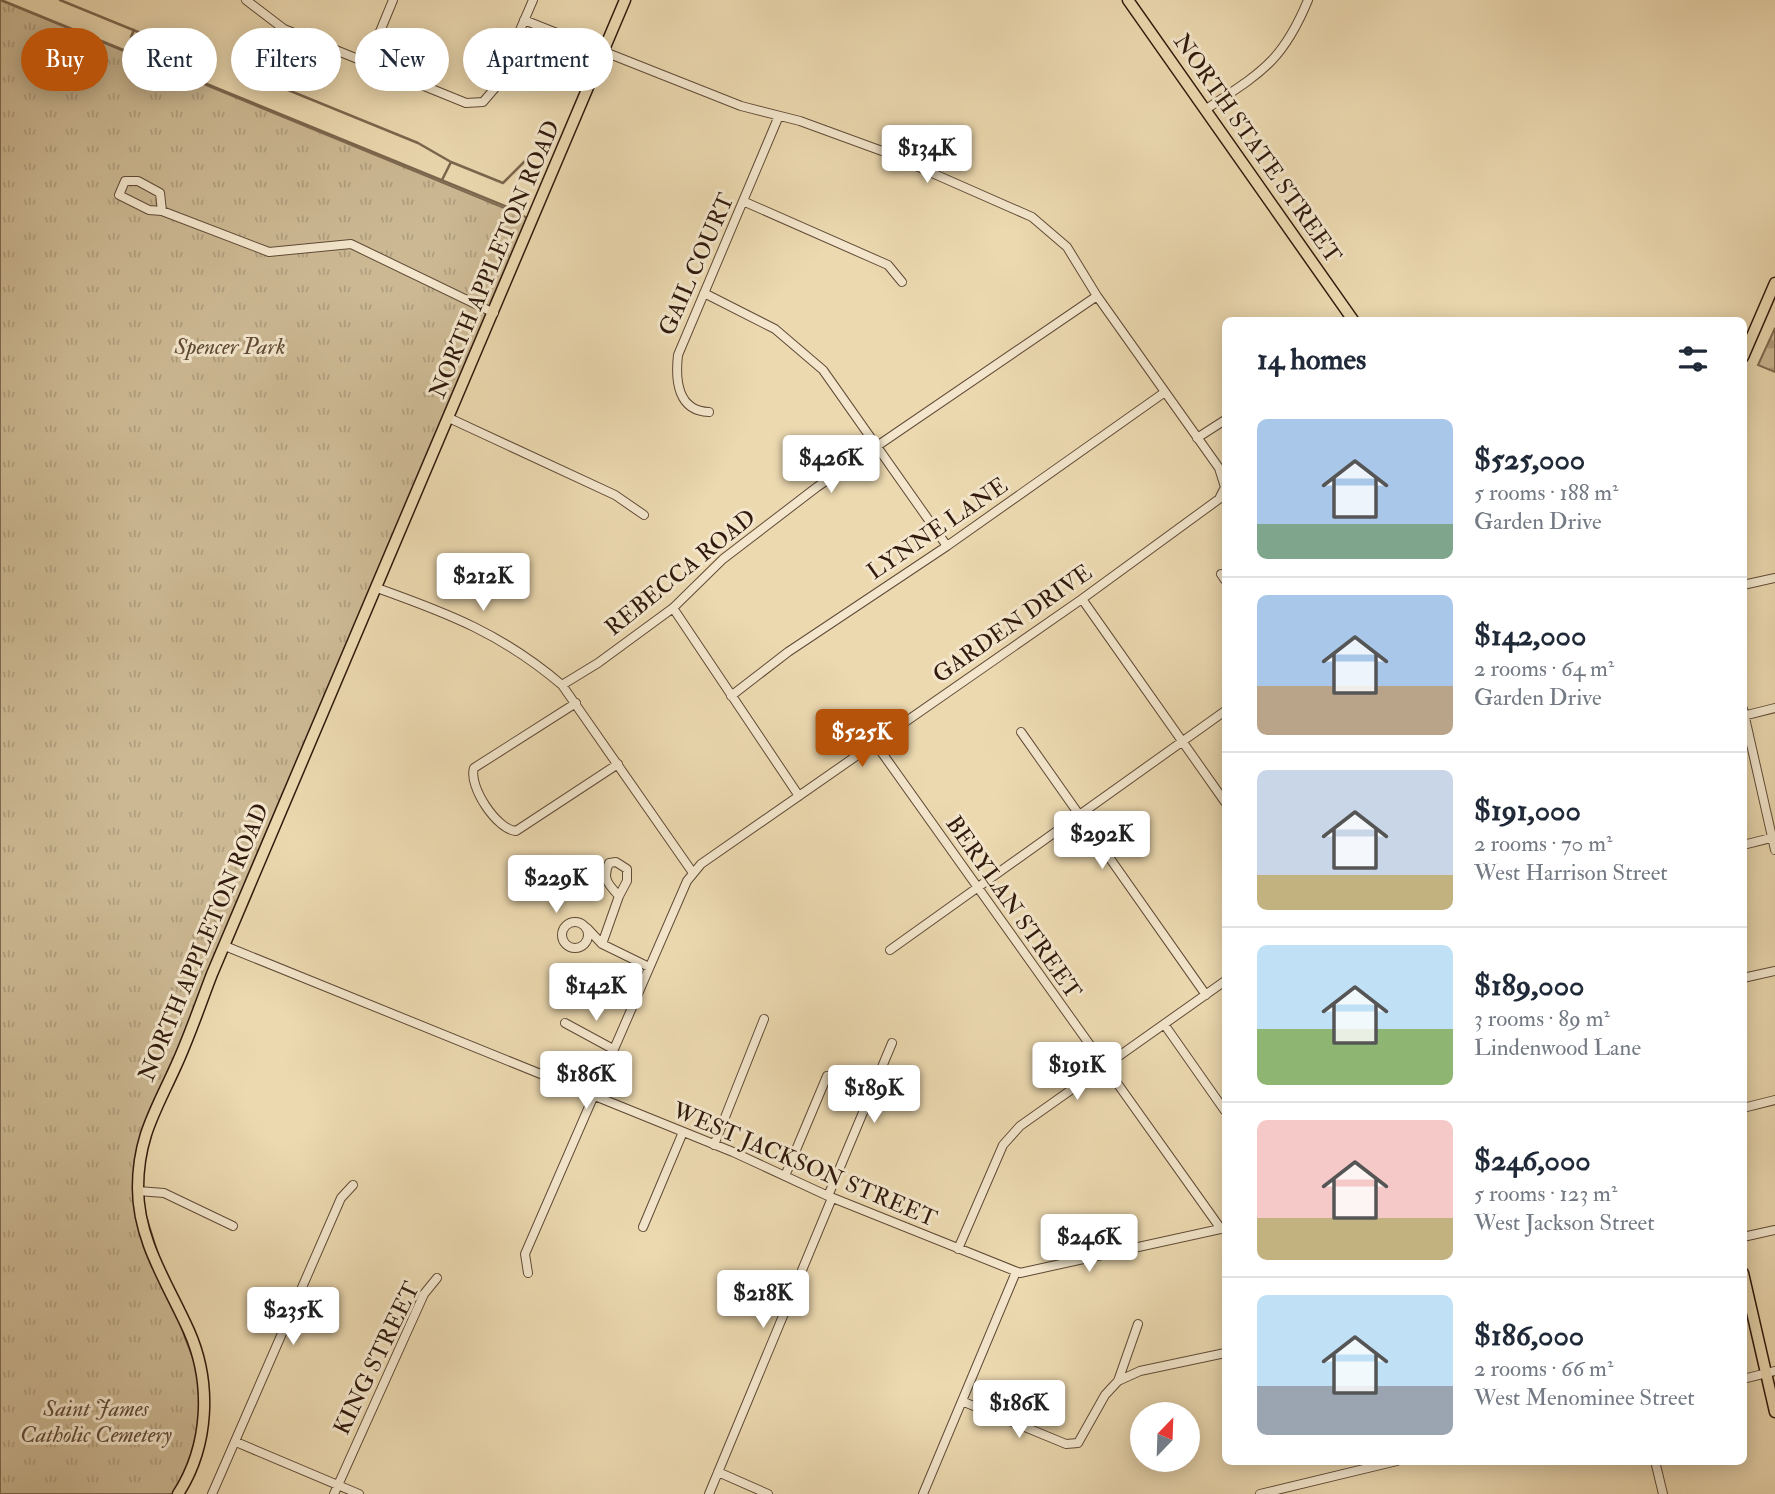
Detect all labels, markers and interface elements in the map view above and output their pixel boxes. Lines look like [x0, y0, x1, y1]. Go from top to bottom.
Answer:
chip: Buy [21, 28, 108, 91]
chip: Rent [122, 28, 217, 91]
chip: Filters [231, 28, 341, 91]
chip: New [355, 28, 449, 91]
chip: Apartment [463, 28, 613, 91]
street label: NORTH STATE STREET [1167, 28, 1348, 269]
street label: NORTH APPLETON ROAD [423, 116, 566, 402]
pin: $134K [878, 125, 976, 185]
text: $134K [898, 133, 956, 162]
street label: GAIL COURT [652, 189, 741, 340]
park label: Spencer Park [174, 332, 285, 361]
icon: filters [1674, 340, 1712, 378]
text: 14 homes [1257, 341, 1366, 378]
pin: $426K [782, 435, 880, 495]
text: $525,000 [1474, 441, 1585, 478]
text: $426K [799, 443, 863, 472]
icon: home [1313, 447, 1397, 531]
street label: LYNNE LANE [861, 471, 1013, 586]
text: 5 rooms · 188 m² [1474, 478, 1618, 507]
street label: REBECCA ROAD [599, 503, 762, 642]
text: Garden Drive [1474, 507, 1602, 536]
pin: $212K [434, 554, 532, 613]
street label: GARDEN DRIVE [927, 558, 1098, 689]
text: $212K [453, 561, 513, 590]
text: $142,000 [1474, 617, 1586, 654]
icon: home [1313, 623, 1397, 707]
text: 2 rooms · 64 m² [1474, 654, 1614, 683]
text: Garden Drive [1474, 683, 1602, 712]
pin: $525K [813, 710, 911, 769]
text: $525K [832, 717, 892, 746]
text: $191,000 [1474, 792, 1581, 829]
icon: home [1313, 798, 1397, 882]
street label: NORTH APPLETON ROAD [132, 799, 275, 1085]
street label: BERYLAN STREET [939, 810, 1088, 1005]
pin: $292K [1053, 812, 1151, 871]
text: $292K [1070, 819, 1134, 848]
text: 2 rooms · 70 m² [1474, 829, 1613, 858]
pin: $229K [507, 856, 605, 915]
text: West Harrison Street [1474, 858, 1668, 887]
text: $229K [524, 863, 588, 892]
pin: $142K [547, 964, 645, 1023]
text: $189,000 [1474, 967, 1584, 1004]
text: $142K [565, 971, 627, 1000]
icon: home [1313, 973, 1397, 1057]
text: 3 rooms · 89 m² [1474, 1004, 1610, 1033]
text: Lindenwood Lane [1474, 1033, 1641, 1062]
pin: $191K [1028, 1042, 1126, 1102]
text: $191K [1048, 1050, 1106, 1079]
pin: $186K [537, 1052, 635, 1111]
text: $186K [556, 1059, 616, 1088]
pin: $189K [825, 1066, 923, 1125]
text: $189K [844, 1073, 904, 1102]
street label: WEST JACKSON STREET [667, 1095, 941, 1233]
text: $246,000 [1474, 1142, 1591, 1179]
icon: home [1313, 1148, 1397, 1232]
text: 5 rooms · 123 m² [1474, 1179, 1617, 1208]
text: West Jackson Street [1474, 1208, 1655, 1237]
pin: $246K [1040, 1214, 1138, 1274]
text: $246K [1057, 1222, 1121, 1251]
pin: $218K [714, 1270, 812, 1330]
street label: KING STREET [327, 1277, 426, 1439]
text: $218K [733, 1278, 793, 1307]
pin: $235K [244, 1288, 342, 1347]
text: $235K [263, 1295, 323, 1324]
text: $186,000 [1474, 1317, 1584, 1354]
icon: home [1313, 1323, 1397, 1407]
text: 2 rooms · 66 m² [1474, 1354, 1613, 1383]
pin: $186K [970, 1380, 1068, 1440]
text: West Menominee Street [1474, 1383, 1695, 1412]
text: $186K [989, 1388, 1049, 1417]
park label: Saint James Catholic Cemetery [20, 1394, 172, 1449]
north arrow [1130, 1402, 1200, 1472]
map controls [1130, 1402, 1200, 1472]

